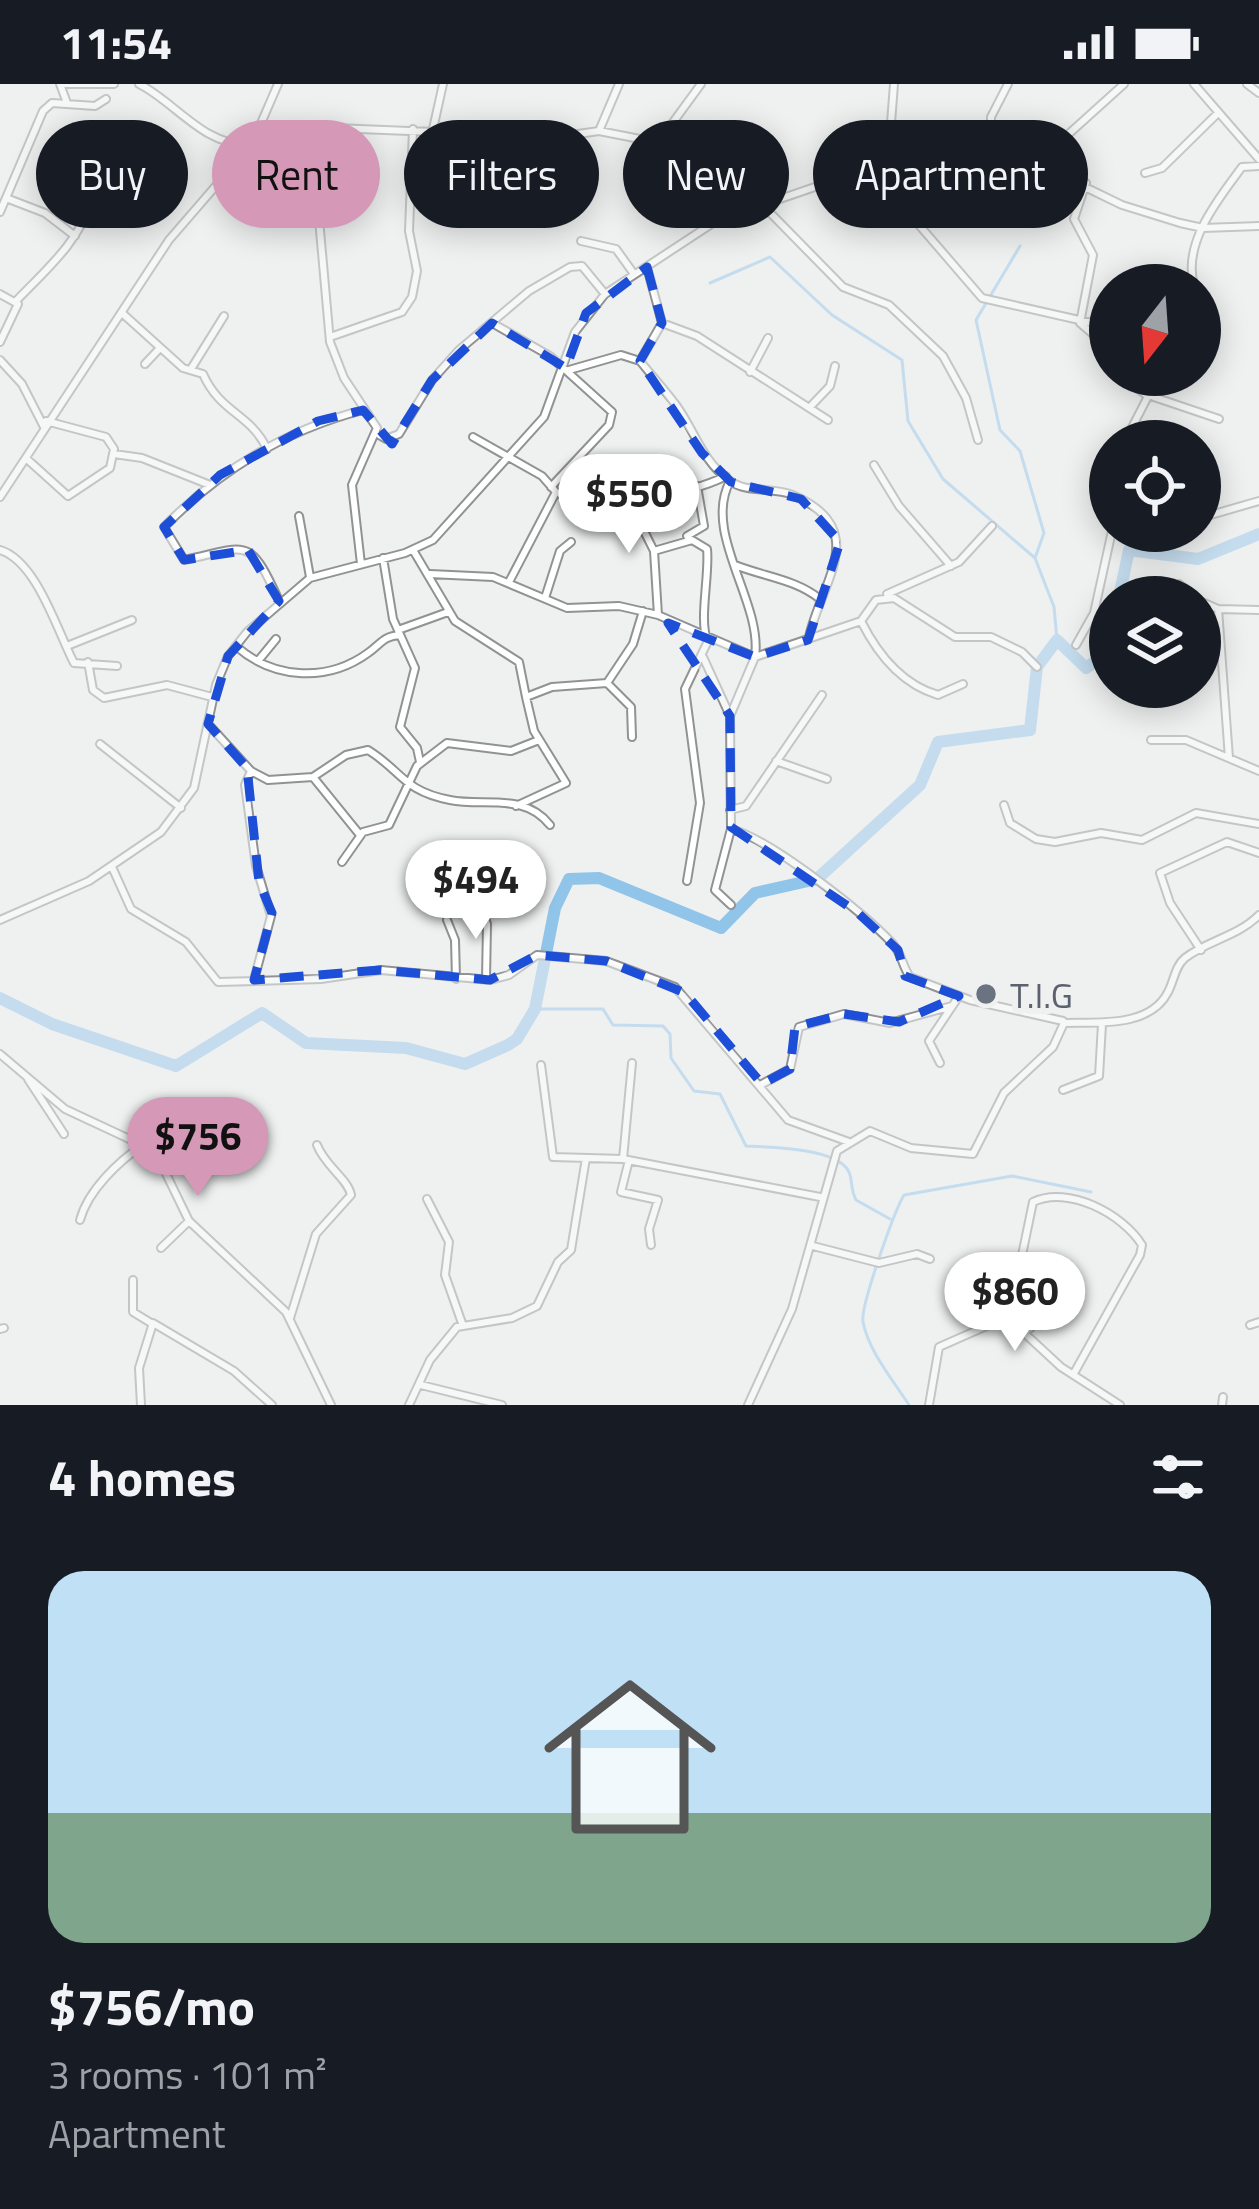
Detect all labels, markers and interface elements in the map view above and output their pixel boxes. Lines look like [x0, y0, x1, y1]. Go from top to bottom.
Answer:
text: 11:54 [60, 8, 172, 76]
chip: Buy [36, 120, 188, 228]
chip: Rent [212, 120, 380, 228]
chip: Filters [404, 120, 599, 228]
chip: New [623, 120, 789, 228]
chip: Apartment [813, 120, 1088, 228]
north arrow [1089, 264, 1221, 396]
map controls [1089, 264, 1221, 708]
button: locate [1089, 420, 1221, 552]
pin: $550 [558, 454, 700, 556]
text: $550 [585, 463, 673, 522]
button: layers [1089, 576, 1221, 708]
pin: $494 [405, 840, 547, 942]
text: $494 [432, 849, 520, 908]
place label: T.I.G [1010, 967, 1073, 1022]
marker: T.I.G [973, 981, 999, 1007]
pin: $756 [127, 1097, 269, 1199]
text: $756 [154, 1106, 242, 1165]
pin: $860 [944, 1252, 1086, 1354]
text: $860 [971, 1261, 1059, 1320]
text: 4 homes [48, 1438, 236, 1516]
icon: filters [1145, 1444, 1211, 1510]
icon: home [522, 1649, 738, 1865]
text: $756/mo [48, 1967, 255, 2045]
text: 3 rooms · 101 m² [48, 2045, 327, 2104]
text: Apartment [48, 2104, 225, 2163]

